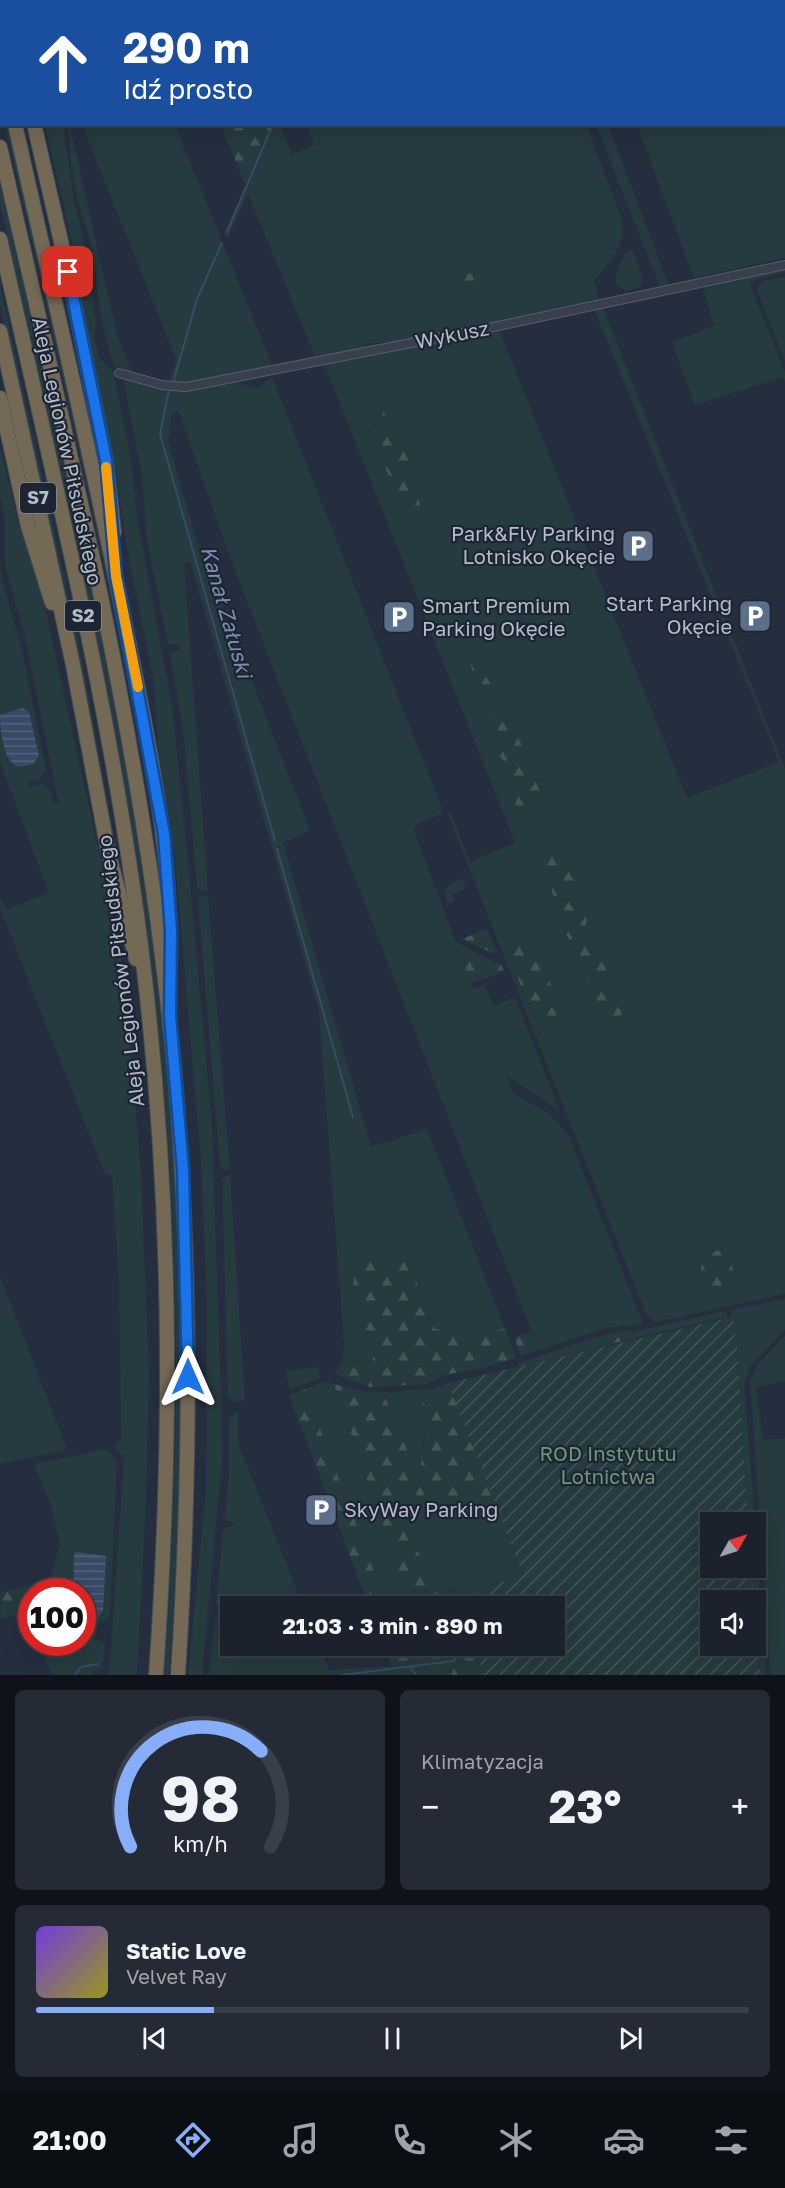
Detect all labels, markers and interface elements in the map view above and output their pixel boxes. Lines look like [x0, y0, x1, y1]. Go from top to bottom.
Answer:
text: 290 m [123, 22, 250, 72]
icon: ahead [24, 24, 102, 102]
text: Idź prosto [123, 73, 253, 105]
pin [42, 246, 93, 297]
icon: arrive [51, 255, 84, 288]
street label: Aleja Legionów Piłsudskiego [28, 314, 108, 587]
street label: Wykusz [413, 315, 491, 353]
road number: S7 [20, 483, 56, 513]
place label: Park&Fly Parking Lotnisko Okęcie [451, 521, 615, 568]
parking icon: Park&Fly Parking Lotnisko Okęcie [620, 528, 656, 564]
water label: Kanał Załuski [196, 543, 259, 683]
place label: Start Parking Okęcie [606, 591, 732, 638]
place label: Smart Premium Parking Okęcie [422, 593, 570, 640]
parking icon: Start Parking Okęcie [737, 598, 773, 634]
parking icon: Smart Premium Parking Okęcie [381, 599, 417, 635]
road number: S2 [65, 601, 101, 631]
street label: Aleja Legionów Piłsudskiego [91, 834, 149, 1108]
position arrow [156, 1345, 220, 1409]
park label: ROD Instytutu Lotnictwa [540, 1441, 676, 1488]
parking icon: SkyWay Parking [303, 1492, 339, 1528]
place label: SkyWay Parking [344, 1497, 498, 1521]
north arrow [700, 1512, 766, 1578]
map controls [700, 1512, 766, 1656]
speed limit sign: 100 [18, 1578, 96, 1656]
button: sound [700, 1590, 766, 1656]
text: 21:03 · 3 min · 890 m [282, 1612, 503, 1639]
text: Klimatyzacja [421, 1749, 544, 1773]
text: 98 [160, 1760, 240, 1835]
text: 23° [549, 1779, 621, 1833]
text: − [421, 1787, 439, 1826]
text: + [731, 1787, 749, 1826]
text: km/h [173, 1831, 227, 1857]
text: Static Love [126, 1937, 246, 1964]
text: Velvet Ray [126, 1964, 227, 1988]
icon: previous [138, 2022, 171, 2055]
icon: pause [376, 2022, 409, 2055]
icon: next [614, 2022, 647, 2055]
icon: directions [172, 2119, 214, 2161]
icon: music [280, 2119, 322, 2161]
icon: phone [388, 2119, 430, 2161]
icon: climate [495, 2119, 537, 2161]
icon: car [603, 2119, 645, 2161]
icon: filters [710, 2119, 752, 2161]
text: 21:00 [33, 2124, 107, 2156]

